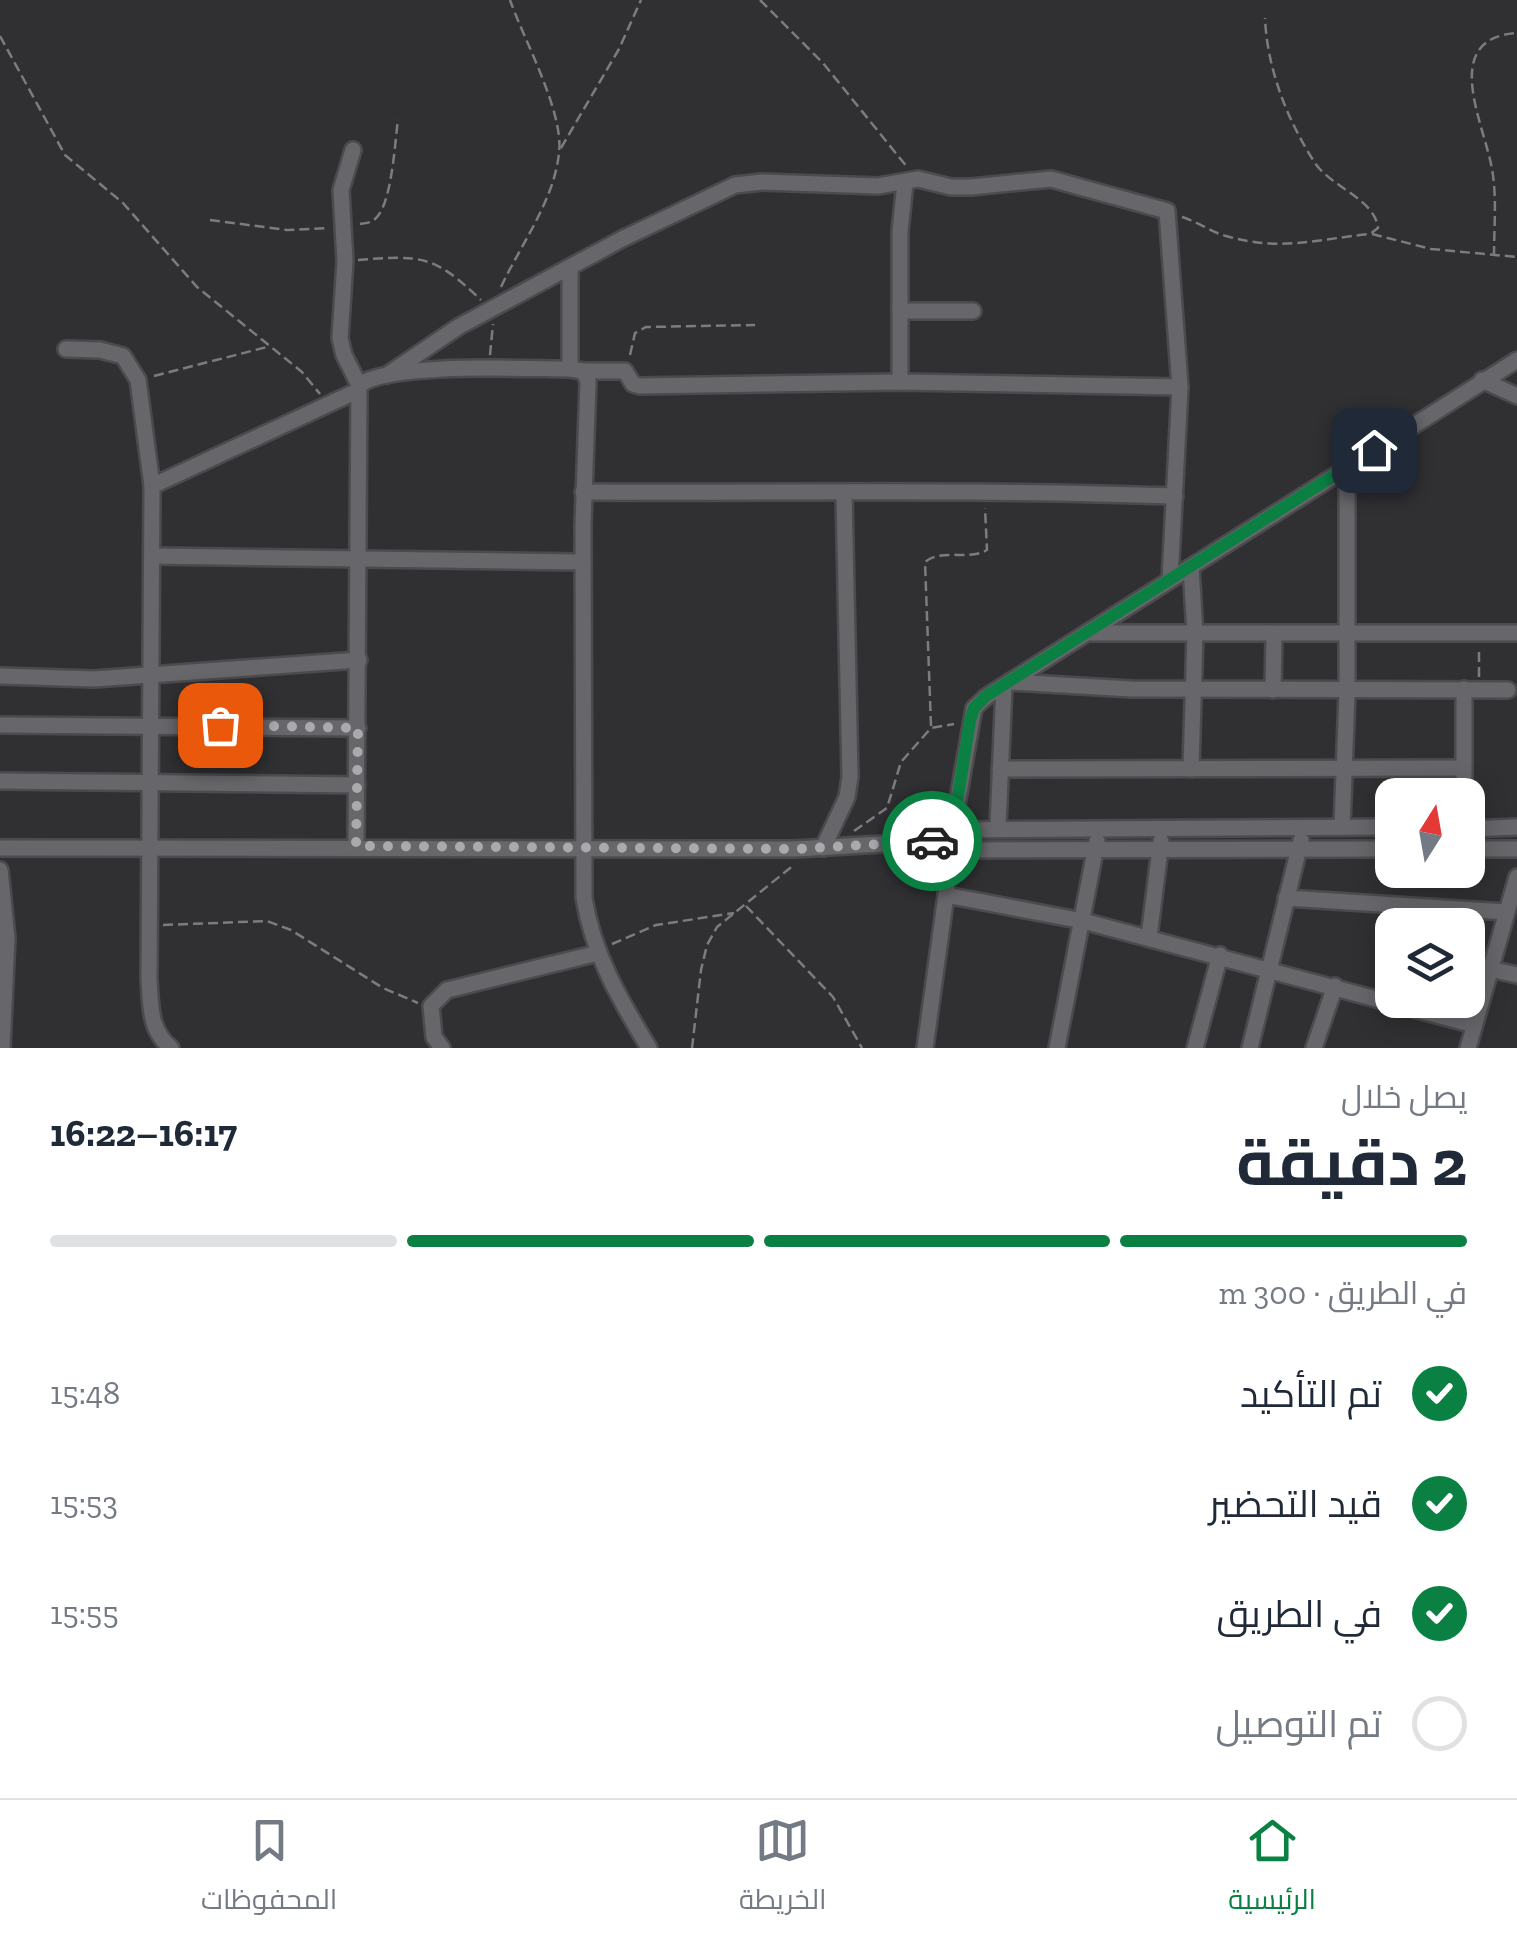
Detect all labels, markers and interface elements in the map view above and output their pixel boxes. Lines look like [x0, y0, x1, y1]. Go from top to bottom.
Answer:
pin [1332, 408, 1417, 493]
icon: home [1347, 423, 1402, 478]
pin [178, 683, 263, 768]
icon: bag [193, 698, 248, 753]
north arrow [1375, 778, 1485, 888]
map controls [1375, 778, 1485, 1018]
courier [882, 791, 982, 891]
icon: car [905, 814, 960, 869]
button: layers [1375, 908, 1485, 1018]
text: يصل خلال [1341, 1078, 1467, 1116]
text: 16:17–16:22 [50, 1110, 237, 1156]
text: 2 دقيقة [1236, 1124, 1467, 1202]
text: في الطريق · 300 m [1219, 1274, 1467, 1312]
icon: check [1412, 1366, 1467, 1421]
text: تم التأكيد [1240, 1371, 1382, 1417]
text: 15:48 [50, 1374, 120, 1412]
icon: check [1412, 1476, 1467, 1531]
text: قيد التحضير [1209, 1481, 1382, 1527]
text: 15:53 [50, 1484, 118, 1522]
icon: check [1412, 1586, 1467, 1641]
text: في الطريق [1217, 1591, 1382, 1637]
text: 15:55 [50, 1594, 119, 1632]
text: تم التوصيل [1215, 1701, 1382, 1747]
tab: المحفوظات [201, 1813, 337, 1925]
tab: الخريطة [739, 1813, 826, 1925]
tab: الرئيسية [1228, 1813, 1316, 1925]

